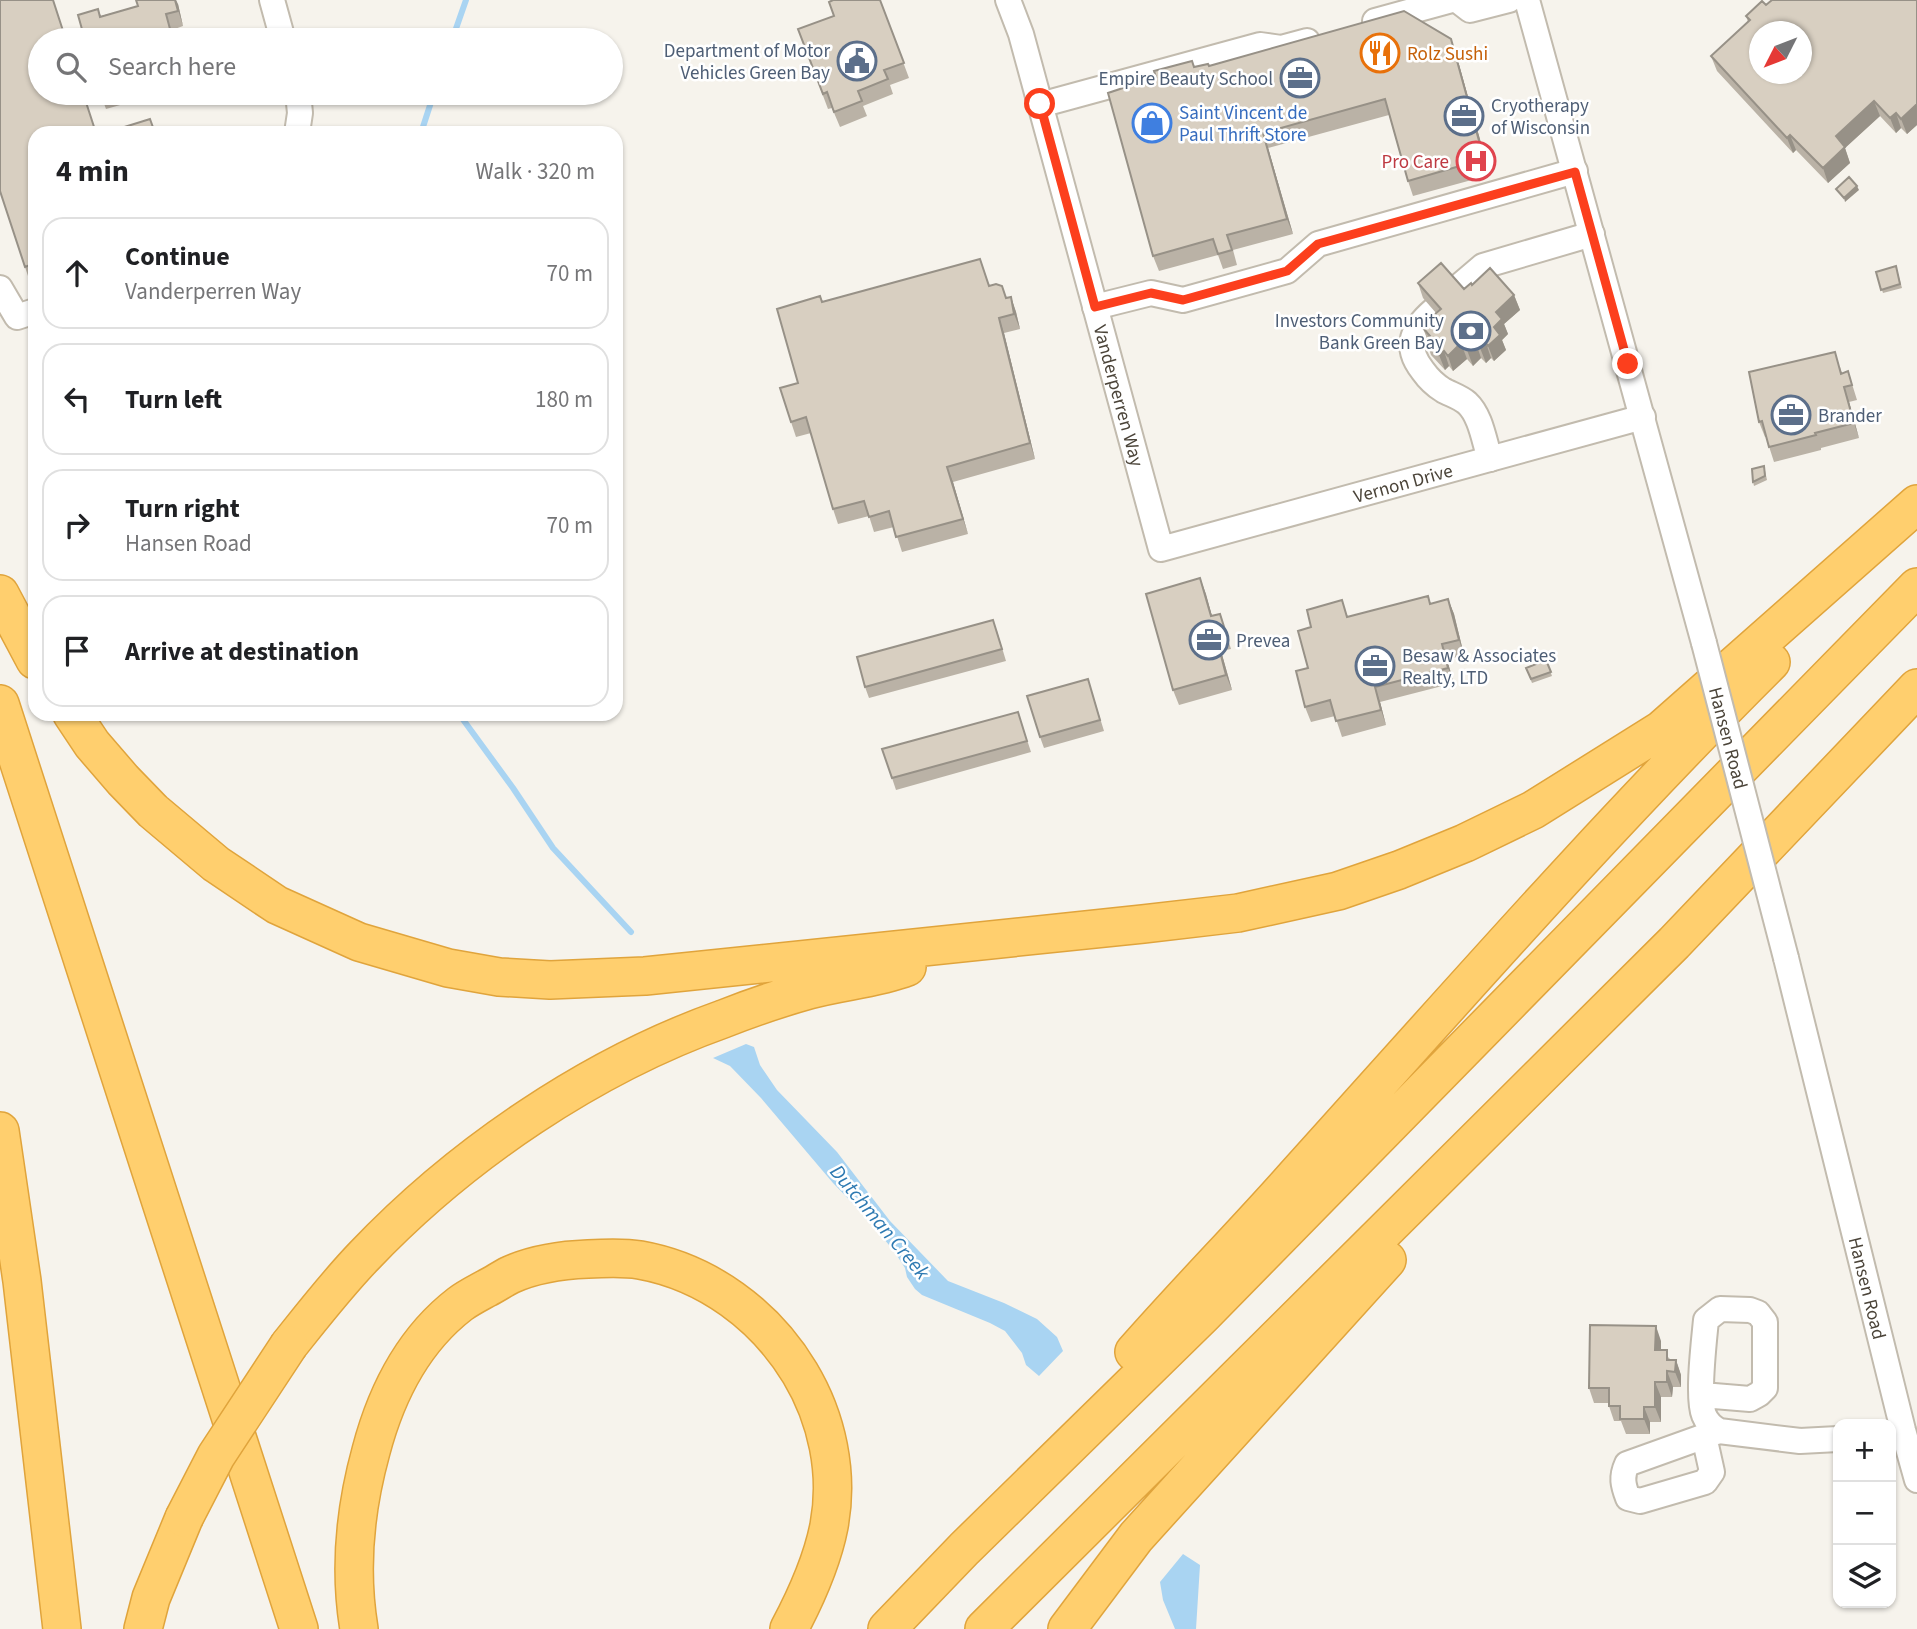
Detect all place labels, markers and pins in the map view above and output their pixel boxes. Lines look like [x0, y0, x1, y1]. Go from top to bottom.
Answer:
restaurant icon: Rolz Sushi [1359, 32, 1401, 74]
place label: Department of Motor Vehicles Green Bay [664, 38, 830, 87]
public building icon: Department of Motor Vehicles Green Bay [836, 40, 878, 82]
place label: Rolz Sushi [1407, 41, 1488, 68]
office icon: Empire Beauty School [1279, 57, 1321, 99]
place label: Empire Beauty School [1098, 66, 1273, 93]
place label: Cryotherapy of Wisconsin [1491, 93, 1590, 142]
office icon: Cryotherapy of Wisconsin [1443, 95, 1485, 137]
place label: Saint Vincent de Paul Thrift Store [1179, 100, 1307, 149]
shop icon: Saint Vincent de Paul Thrift Store [1131, 102, 1173, 144]
hospital icon: Pro Care [1455, 140, 1497, 182]
place label: Pro Care [1381, 149, 1449, 176]
place label: Investors Community Bank Green Bay [1275, 308, 1444, 357]
bank icon: Investors Community Bank Green Bay [1450, 310, 1492, 352]
office icon: Brander [1770, 394, 1812, 436]
place label: Brander [1818, 403, 1882, 430]
office icon: Prevea [1188, 619, 1230, 661]
place label: Prevea [1236, 628, 1290, 655]
place label: Besaw & Associates Realty, LTD [1402, 643, 1556, 692]
office icon: Besaw & Associates Realty, LTD [1354, 645, 1396, 687]

